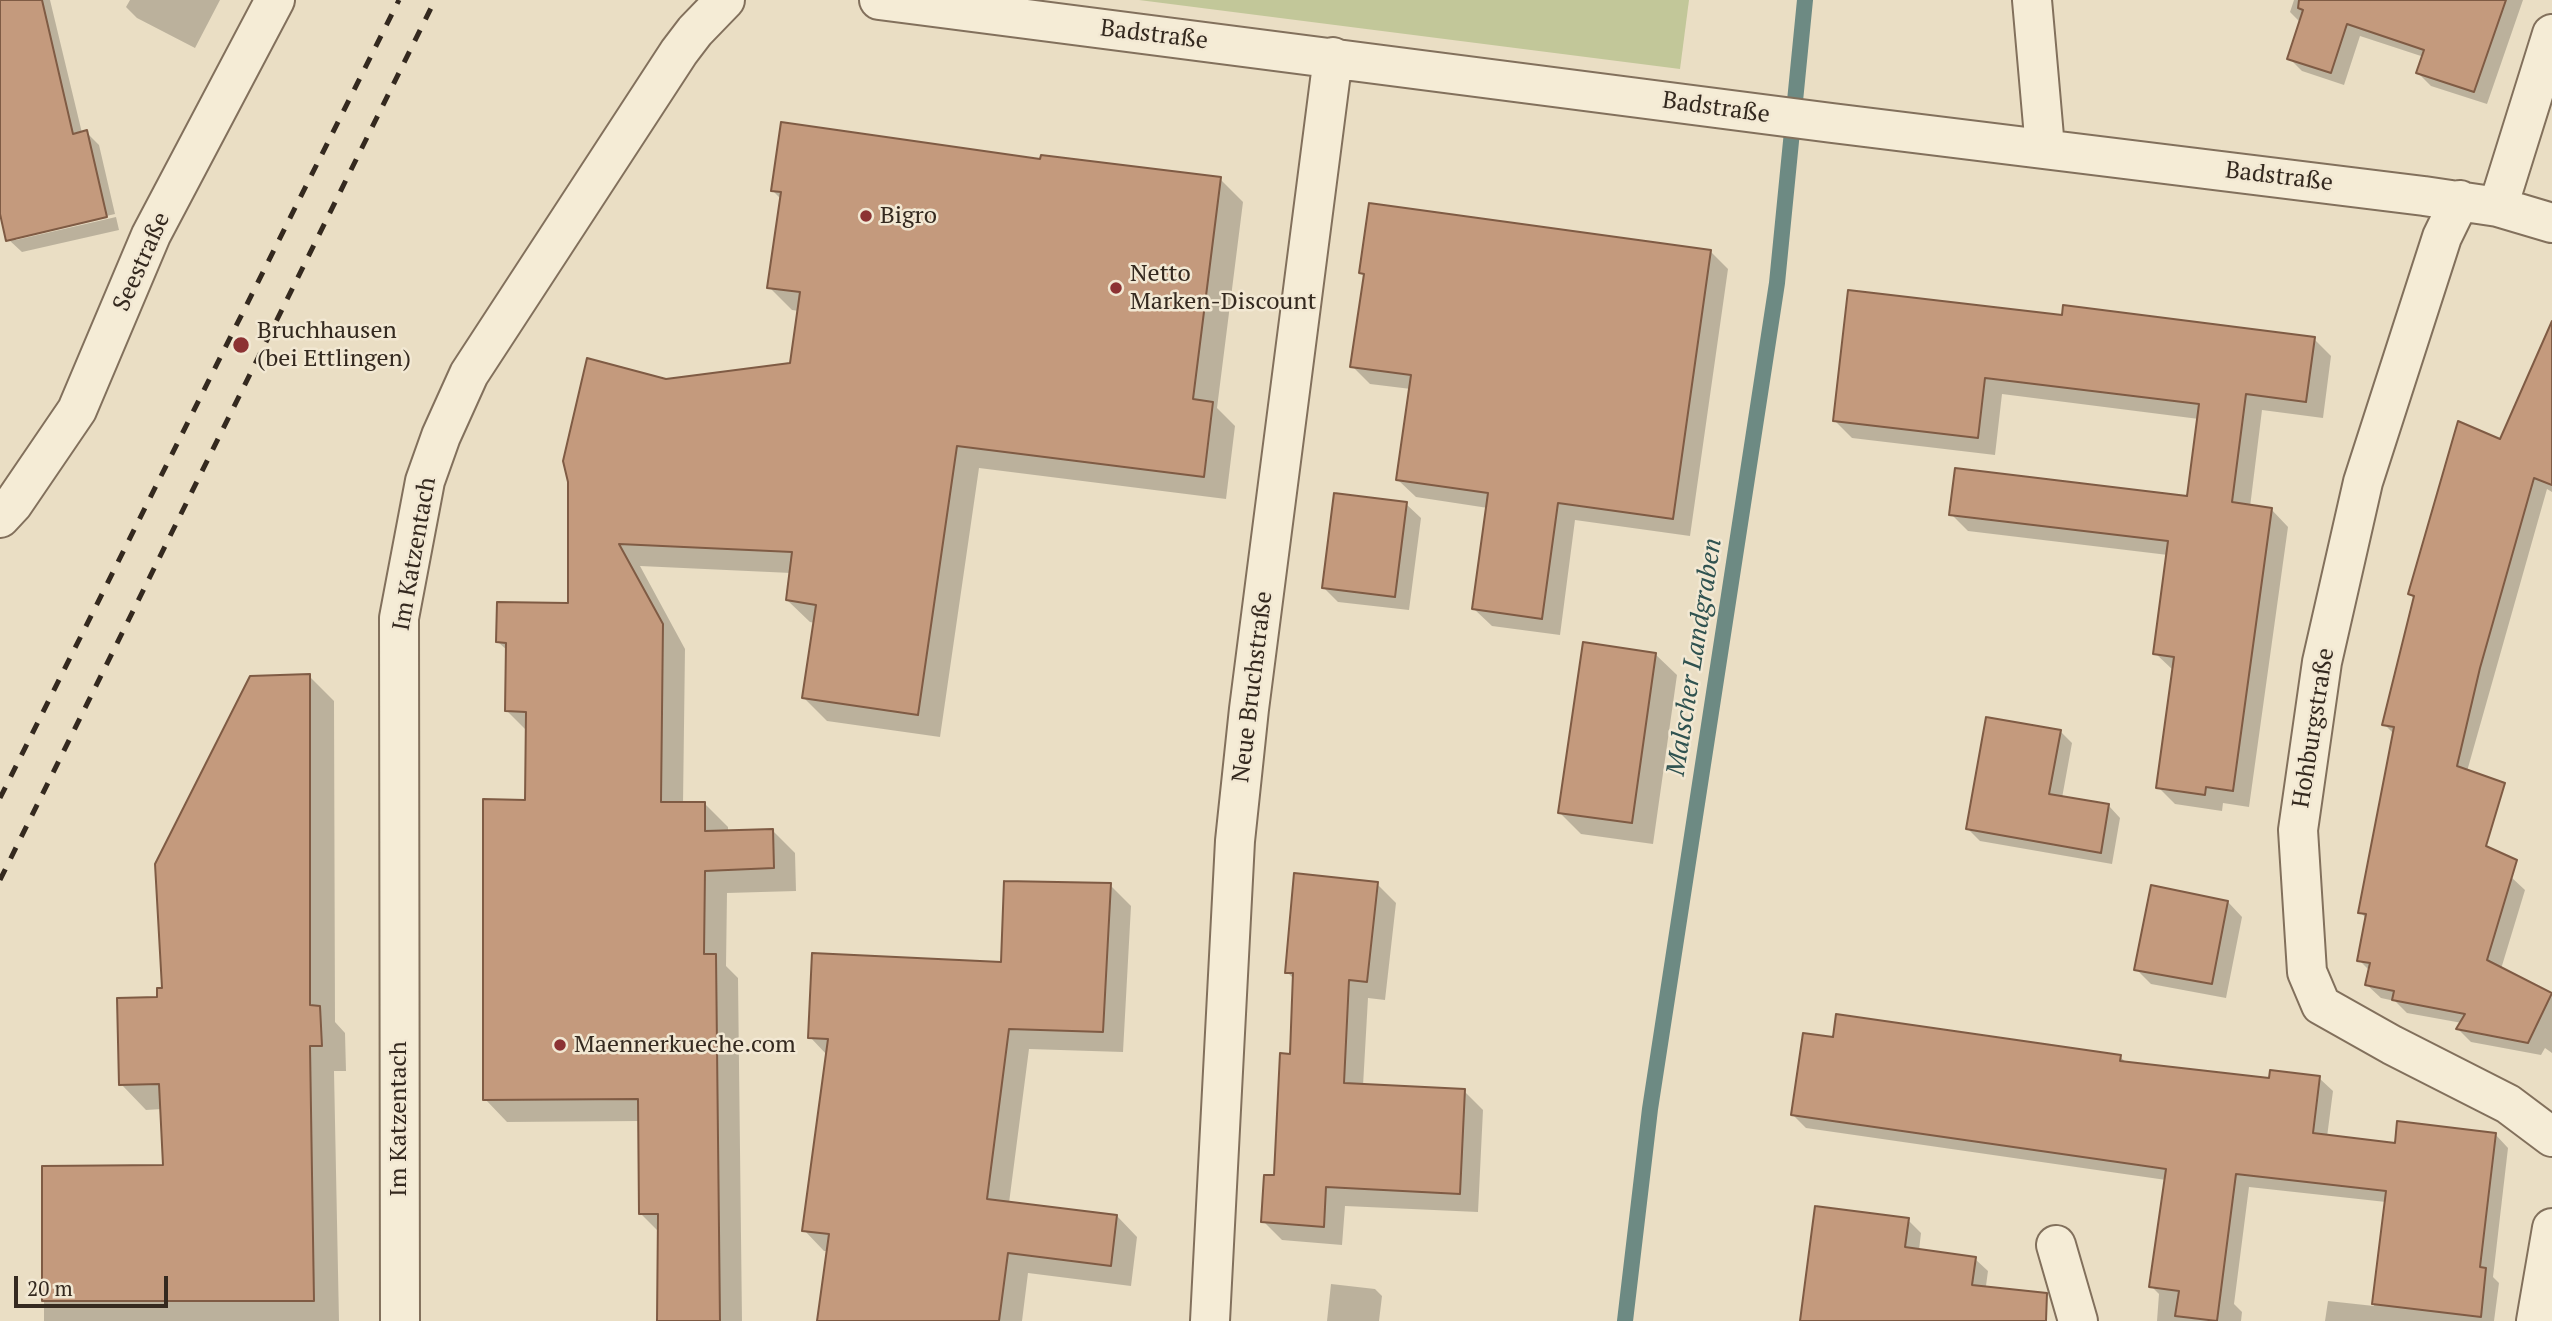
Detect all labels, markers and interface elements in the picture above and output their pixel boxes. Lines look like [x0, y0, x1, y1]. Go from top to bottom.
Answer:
street label: Badstraße [1099, 14, 1209, 56]
street label: Badstraße [1660, 86, 1772, 130]
street label: Badstraße [2224, 156, 2334, 198]
place label: Bigro [880, 202, 937, 230]
street label: Seestraße [107, 208, 177, 316]
marker: Bigro [858, 208, 874, 224]
place label: Netto Marken-Discount [1130, 260, 1316, 316]
marker: Netto Marken-Discount [1108, 280, 1124, 296]
place label: Bruchhausen (bei Ettlingen) [257, 317, 411, 373]
marker: Bruchhausen (bei Ettlingen) [231, 335, 251, 355]
street label: Im Katzentach [387, 475, 443, 633]
water label: Malscher Landgraben [1661, 536, 1729, 778]
street label: Neue Bruchstraße [1227, 590, 1279, 784]
street label: Hohburgstraße [2287, 646, 2341, 810]
place label: Maennerkueche.com [574, 1031, 796, 1059]
marker: Maennerkueche.com [552, 1037, 568, 1053]
street label: Im Katzentach [385, 1041, 413, 1197]
scale bar [18, 1262, 172, 1306]
text: 20 m [27, 1274, 73, 1302]

